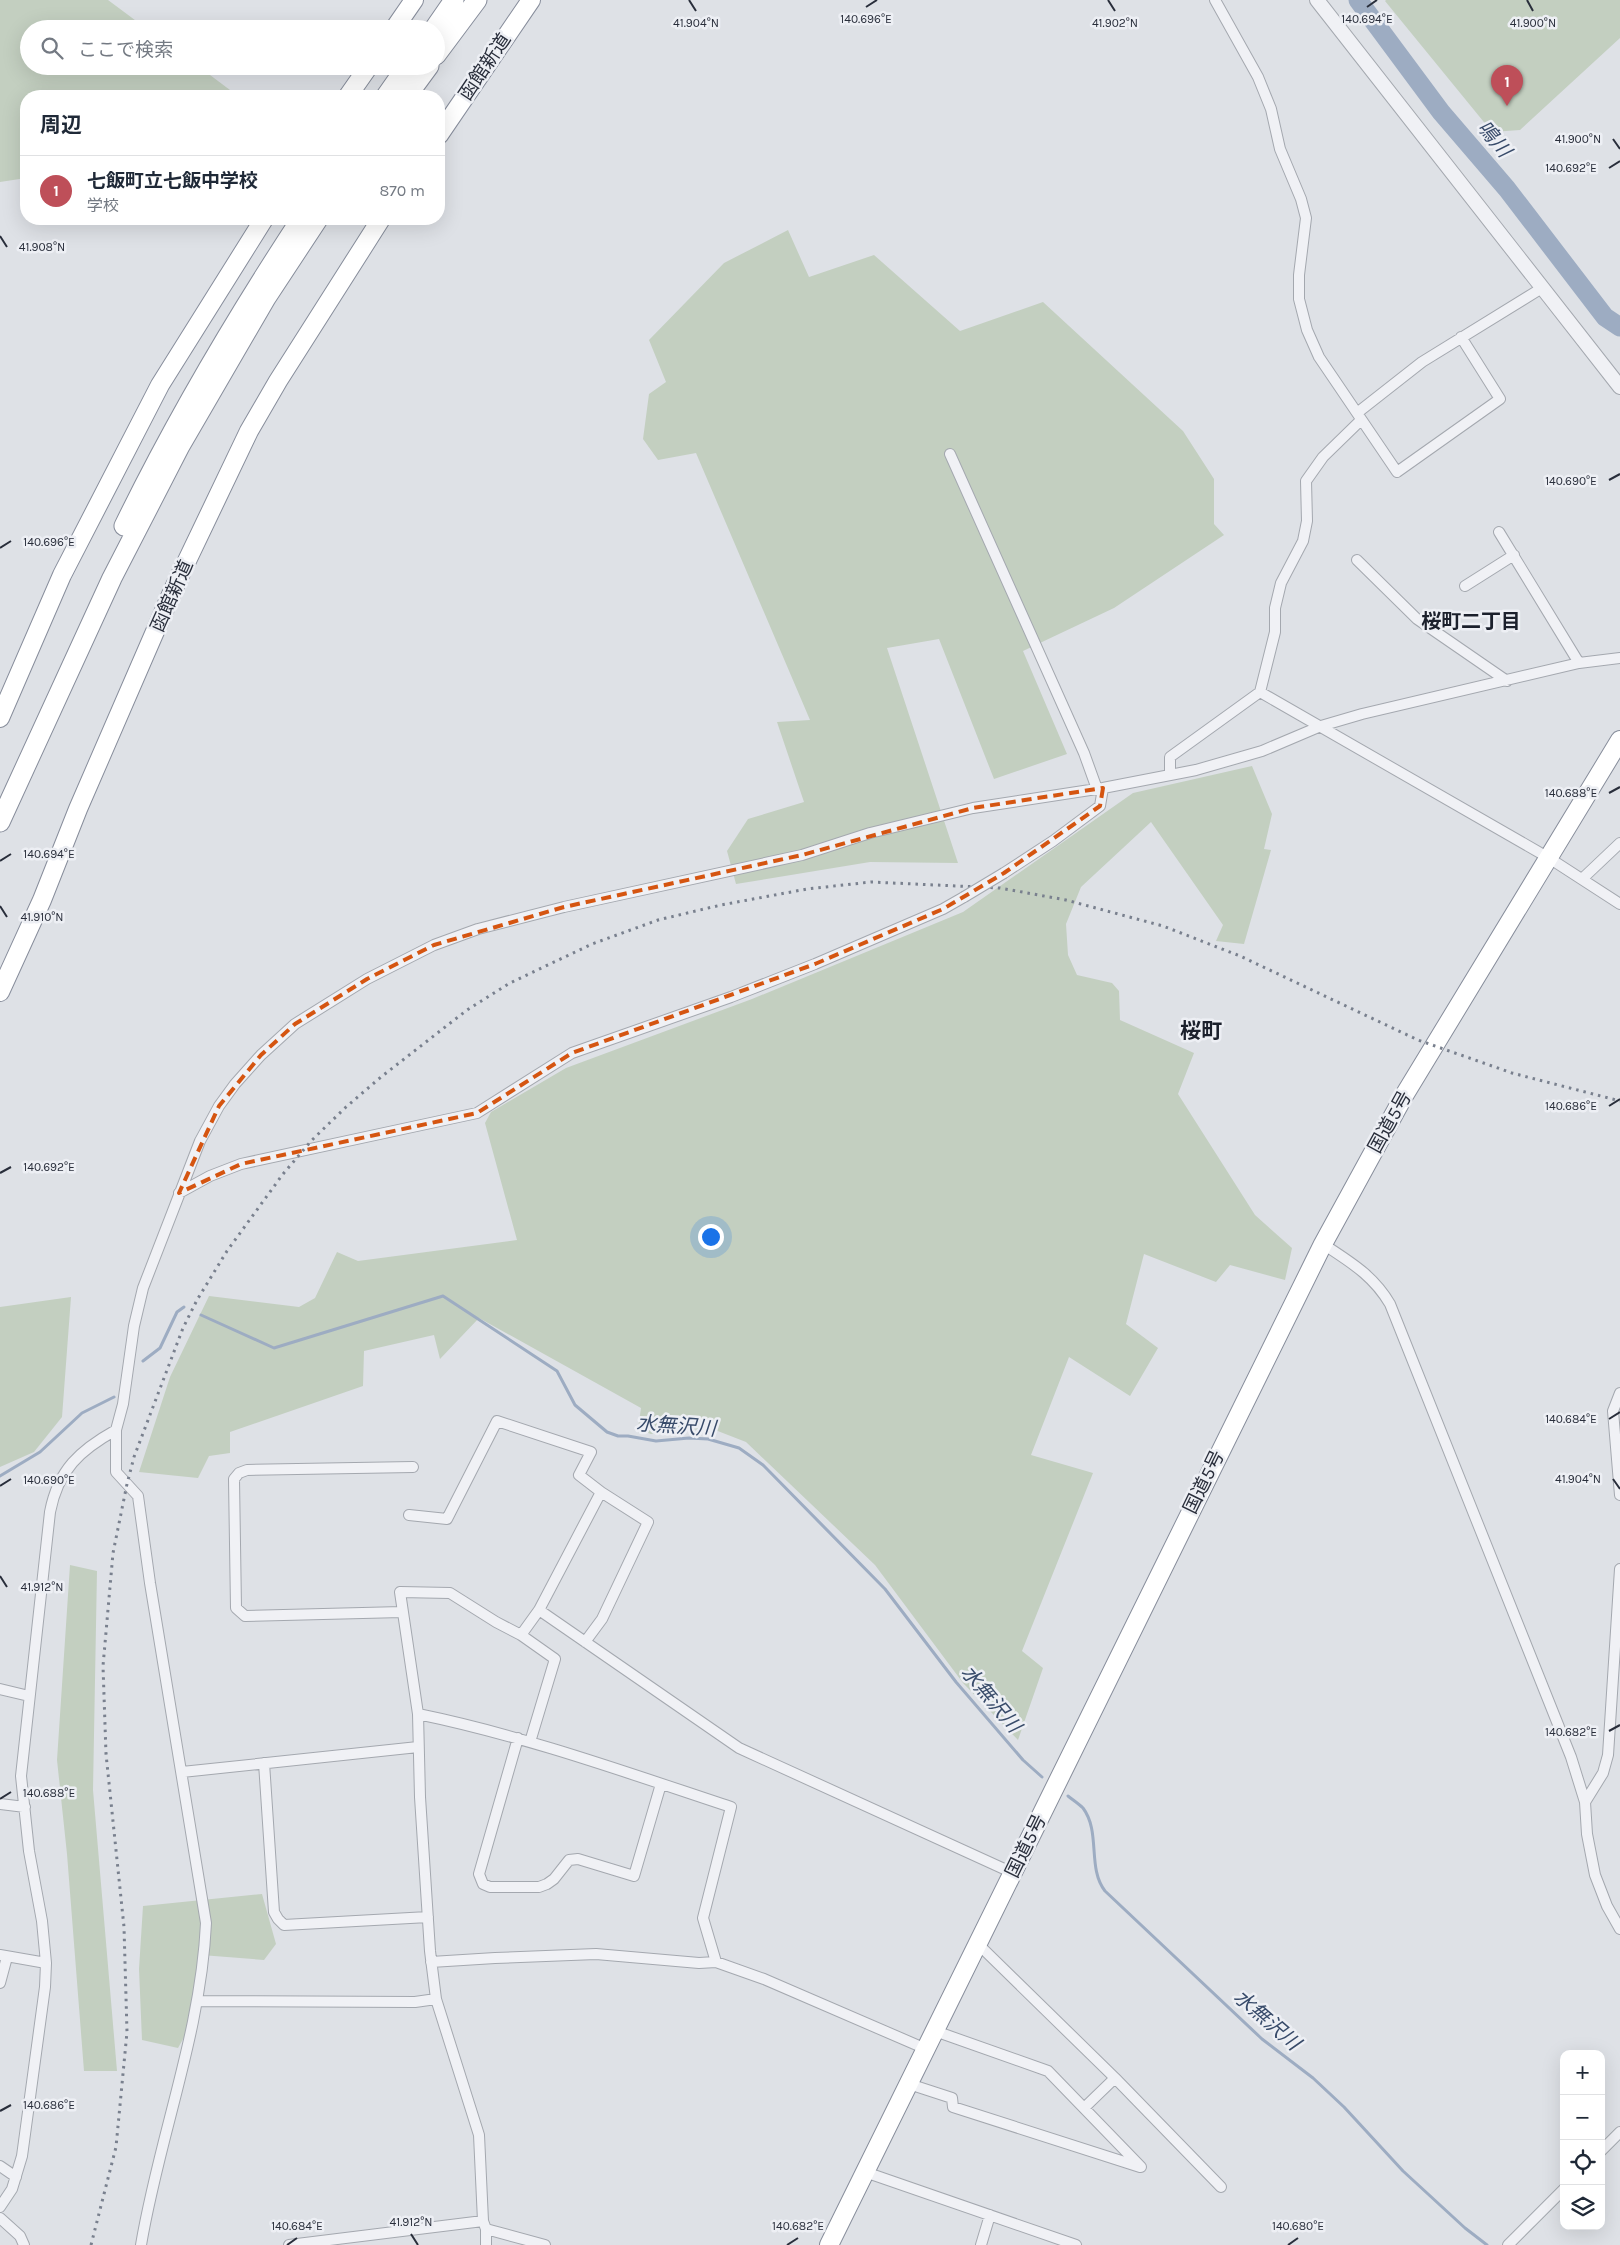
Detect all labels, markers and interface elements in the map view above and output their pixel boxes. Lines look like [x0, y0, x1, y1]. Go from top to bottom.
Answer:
text: 140.696°E [840, 12, 892, 26]
text: 140.694°E [1341, 12, 1393, 26]
text: 41.904°N [673, 16, 719, 30]
text: 41.902°N [1092, 16, 1138, 30]
text: 41.900°N [1510, 16, 1556, 30]
search box [20, 20, 445, 75]
street label: 函館新道 [455, 29, 515, 105]
icon: search [38, 34, 66, 62]
text: ここで検索 [78, 39, 173, 61]
pin: 1 [1491, 65, 1523, 106]
text: 周辺 [40, 113, 82, 137]
water label: 鳴川 [1472, 116, 1517, 163]
text: 41.900°N [1555, 132, 1601, 146]
text: 140.692°E [1545, 161, 1597, 175]
text: 七飯町立七飯中学校 [87, 170, 258, 192]
text: 1 [53, 181, 59, 200]
text: 870 m [379, 181, 425, 200]
text: 学校 [87, 196, 119, 215]
text: 41.908°N [19, 240, 65, 254]
text: 140.690°E [1545, 474, 1597, 488]
text: 140.696°E [23, 535, 75, 549]
street label: 函館新道 [146, 557, 198, 635]
district label: 桜町二丁目 [1421, 610, 1521, 633]
text: 140.688°E [1545, 786, 1597, 800]
text: 140.694°E [23, 847, 75, 861]
text: 41.910°N [20, 910, 64, 924]
district label: 桜町 [1180, 1019, 1222, 1043]
street label: 国道5号 [1364, 1087, 1416, 1157]
text: 140.686°E [1545, 1099, 1597, 1113]
text: 140.692°E [23, 1160, 75, 1174]
your location [698, 1224, 724, 1250]
water label: 水無沢川 [635, 1412, 719, 1440]
text: 140.684°E [1545, 1412, 1597, 1426]
street label: 国道5号 [1179, 1447, 1229, 1517]
text: 41.904°N [1555, 1472, 1601, 1486]
text: 140.690°E [23, 1473, 75, 1487]
text: 41.912°N [21, 1580, 63, 1594]
water label: 水無沢川 [956, 1661, 1027, 1739]
text: 140.682°E [1545, 1725, 1597, 1739]
text: 140.688°E [23, 1786, 75, 1800]
street label: 国道5号 [1001, 1811, 1051, 1881]
water label: 水無沢川 [1229, 1985, 1306, 2056]
map controls [1560, 2050, 1605, 2230]
button: + [1560, 2050, 1605, 2095]
button: − [1560, 2095, 1605, 2140]
text: 140.686°E [23, 2098, 75, 2112]
button: locate [1560, 2140, 1605, 2185]
button: layers [1560, 2185, 1605, 2230]
text: 41.912°N [390, 2215, 432, 2229]
text: 140.684°E [271, 2219, 323, 2233]
text: 140.682°E [772, 2219, 824, 2233]
text: 140.680°E [1272, 2219, 1324, 2233]

